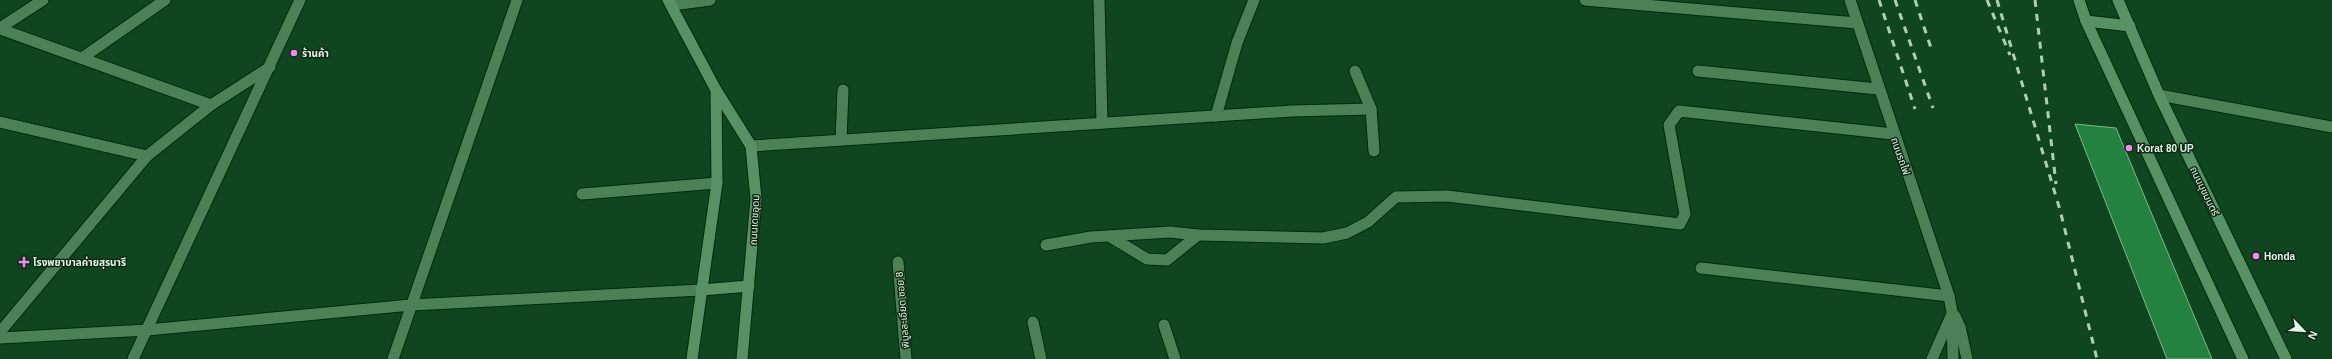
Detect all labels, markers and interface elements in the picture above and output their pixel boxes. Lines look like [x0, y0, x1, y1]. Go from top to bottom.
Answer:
place label: ร้านค้า [302, 47, 329, 59]
marker: ร้านค้า [289, 48, 299, 58]
street label: ถนนรถไฟ [1889, 136, 1912, 176]
marker: Korat 80 UP [2124, 143, 2134, 153]
place label: Korat 80 UP [2137, 143, 2194, 154]
street label: ถนนมุขมนตรี [2187, 165, 2221, 219]
street label: ถนนเดชอุดม [748, 194, 762, 246]
marker: Honda [2251, 251, 2261, 261]
place label: Honda [2264, 251, 2296, 262]
marker: โรงพยาบาลค่ายสุรนารี [18, 256, 30, 268]
place label: โรงพยาบาลค่ายสุรนารี [33, 256, 126, 269]
street label: พิบูลละเอียด ซอย 8 [894, 271, 912, 349]
north arrow [2284, 311, 2324, 351]
text: N [2306, 329, 2320, 341]

